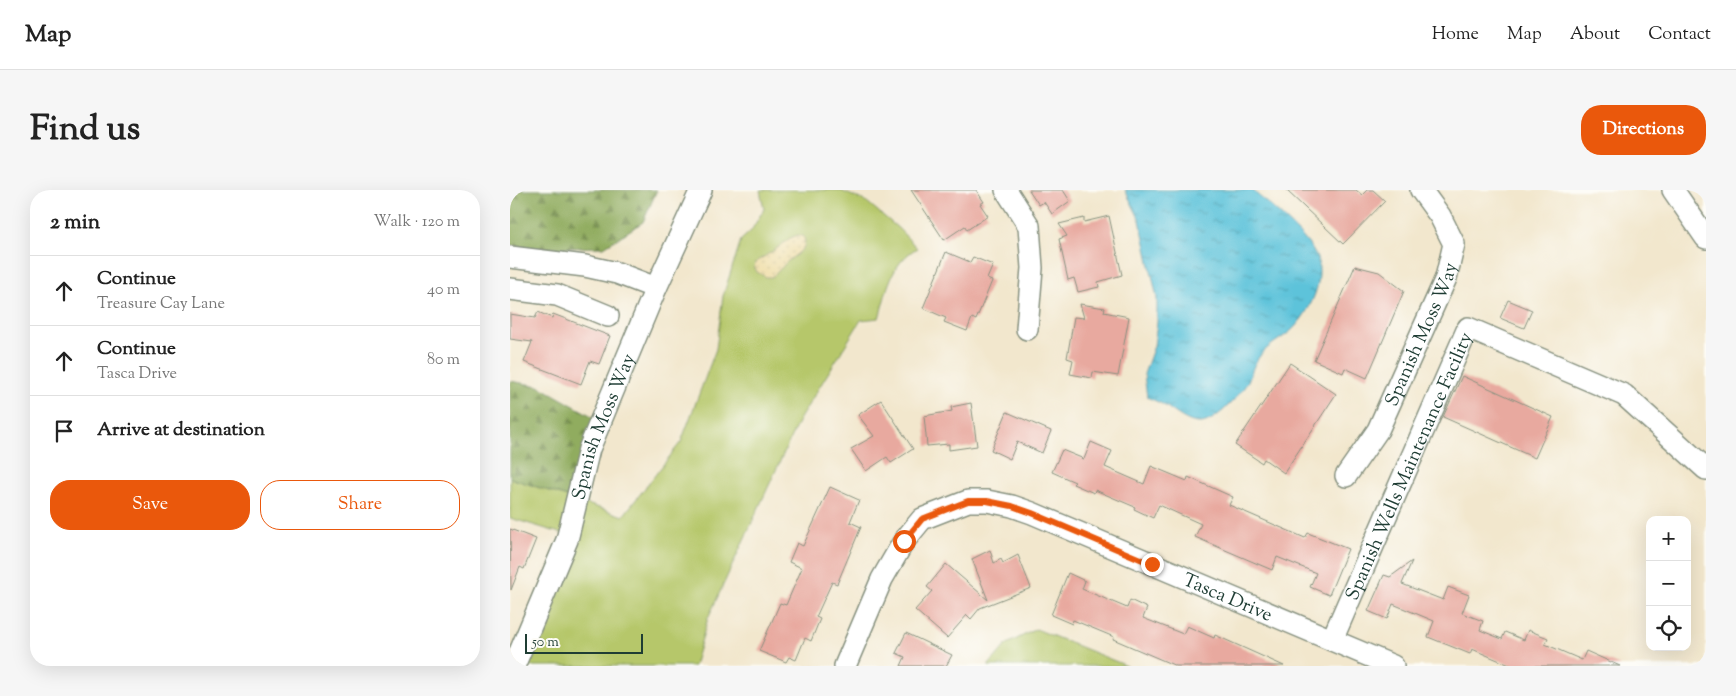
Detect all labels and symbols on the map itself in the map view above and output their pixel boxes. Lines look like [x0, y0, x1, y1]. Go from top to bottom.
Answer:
street label: Spanish Moss Way [1379, 260, 1465, 411]
street label: Spanish Wells Maintenance Facility [1340, 328, 1481, 605]
street label: Spanish Moss Way [566, 349, 644, 503]
route start [893, 530, 916, 553]
route end [1141, 553, 1164, 576]
street label: Tasca Drive [1178, 567, 1276, 629]
scale bar [525, 631, 642, 654]

